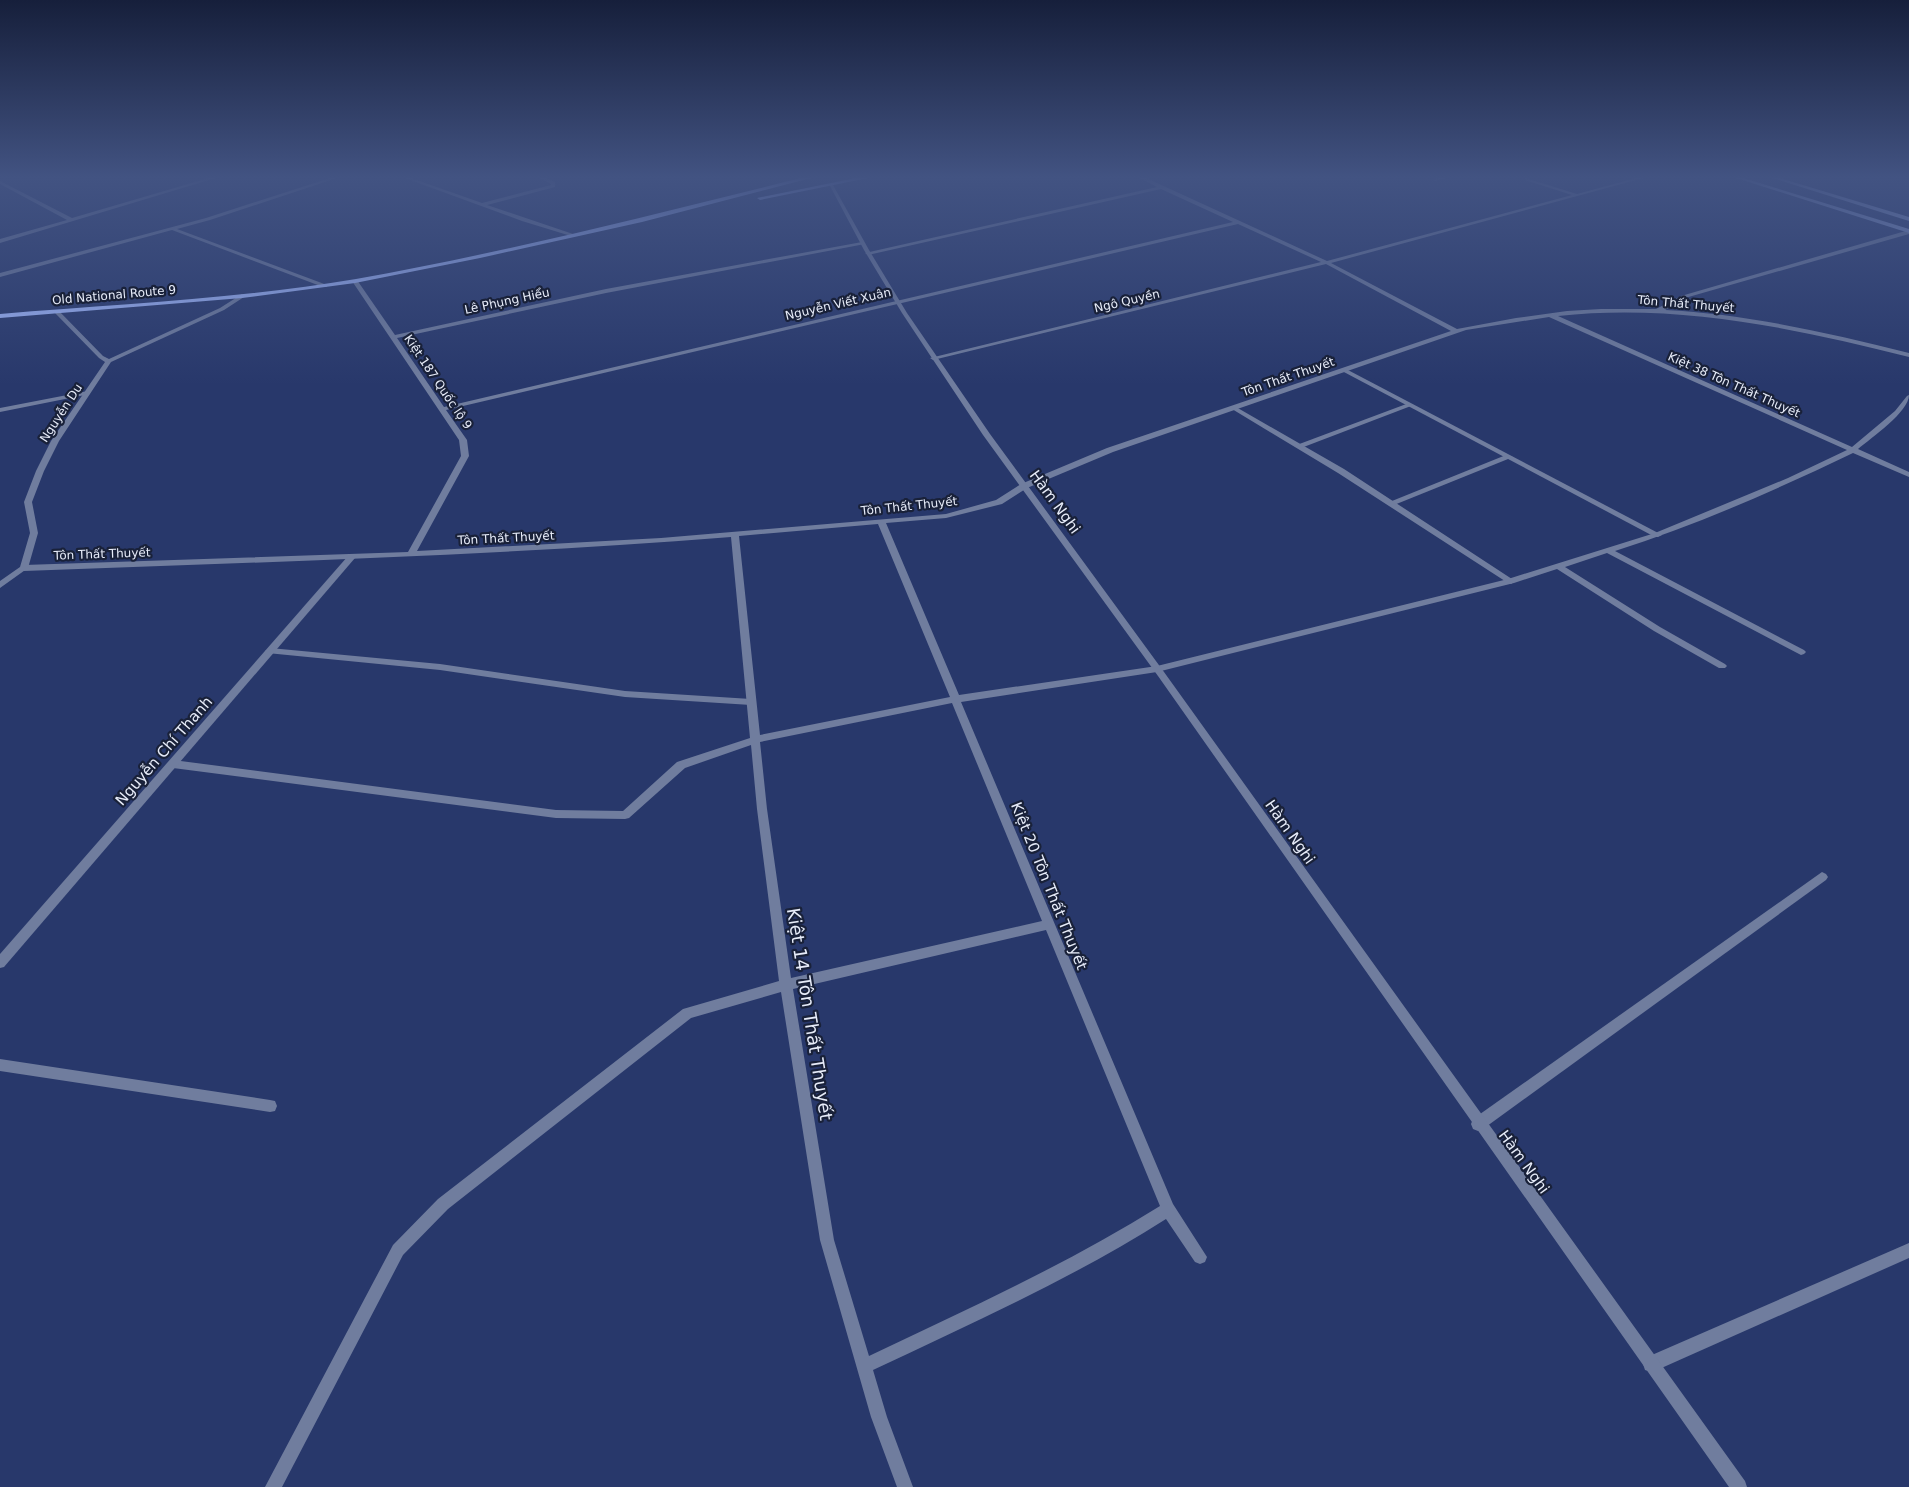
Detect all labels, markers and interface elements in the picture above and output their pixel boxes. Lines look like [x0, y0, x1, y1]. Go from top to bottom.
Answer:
street label: Old National Route 9 [51, 283, 177, 307]
street label: Lê Phụng Hiểu [463, 285, 551, 317]
street label: Nguyễn Viết Xuân [784, 285, 892, 323]
street label: Ngô Quyền [1093, 287, 1161, 315]
street label: Tôn Thất Thuyết [1636, 293, 1735, 315]
street label: Kiệt 187 Quốc lộ 9 [401, 332, 475, 432]
street label: Kiệt 38 Tôn Thất Thuyết [1666, 349, 1803, 421]
street label: Tôn Thất Thuyết [1239, 354, 1336, 400]
street label: Nguyễn Du [37, 381, 85, 445]
street label: Hàm Nghi [1026, 467, 1084, 537]
street label: Tôn Thất Thuyết [859, 494, 958, 518]
street label: Tôn Thất Thuyết [456, 528, 555, 548]
street label: Tôn Thất Thuyết [52, 545, 151, 563]
street label: Nguyễn Chí Thanh [112, 693, 216, 809]
street label: Hàm Nghi [1261, 796, 1319, 868]
street label: Kiệt 20 Tôn Thất Thuyết [1007, 800, 1091, 972]
street label: Kiệt 14 Tôn Thất Thuyết [783, 906, 837, 1122]
street label: Hàm Nghi [1495, 1127, 1553, 1197]

